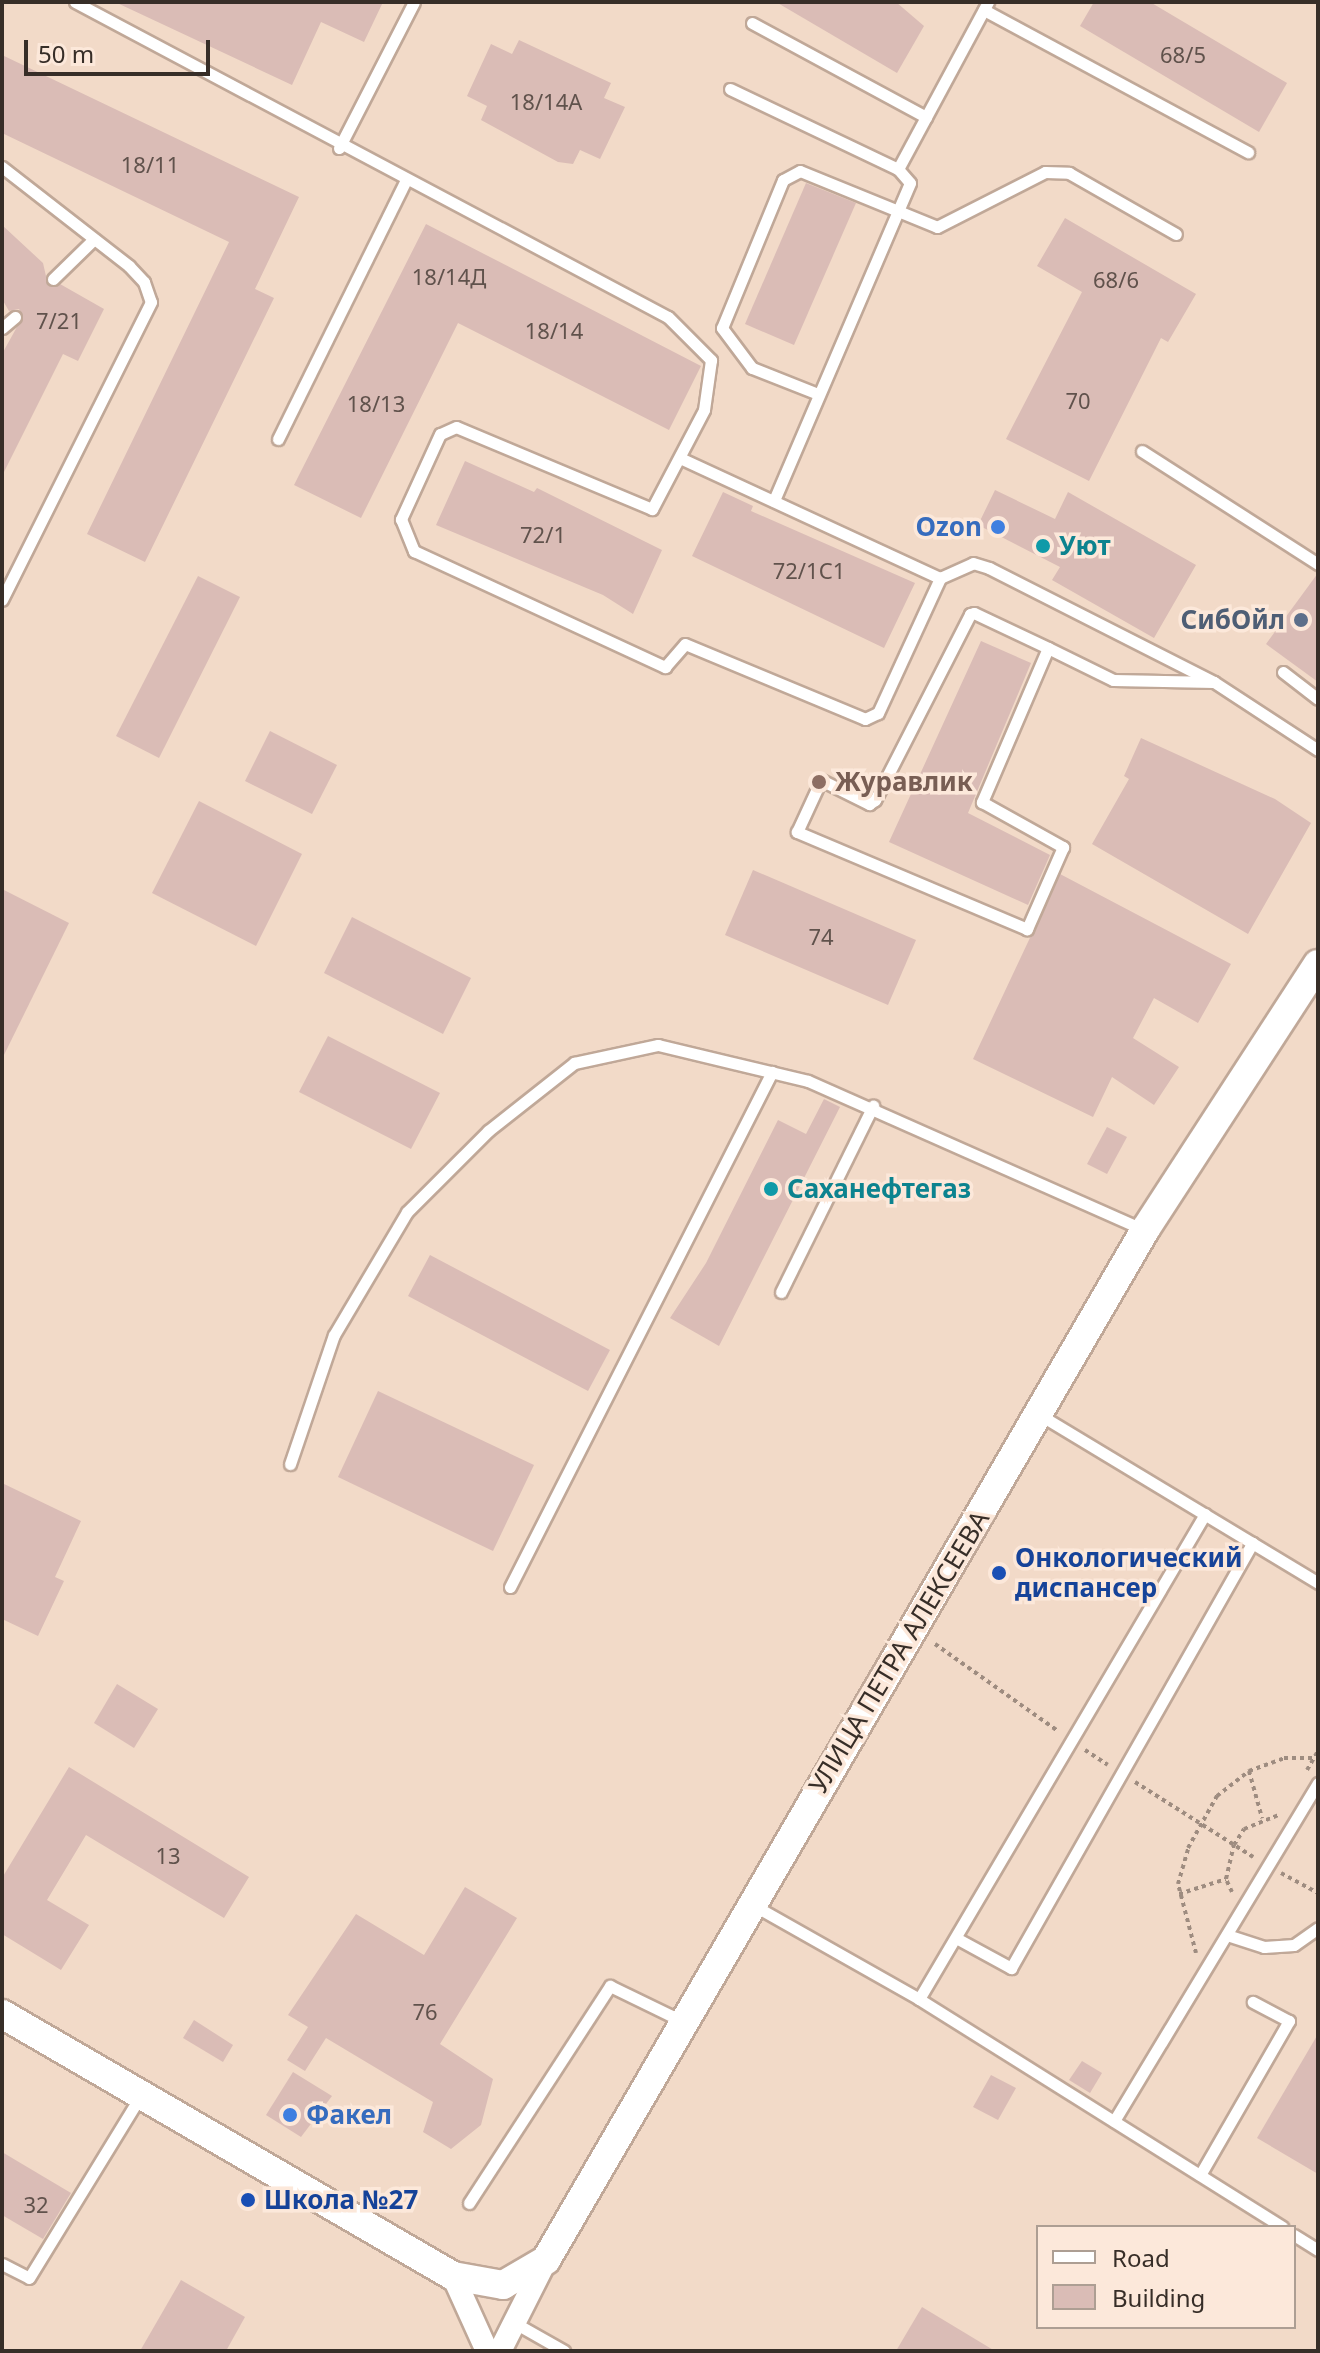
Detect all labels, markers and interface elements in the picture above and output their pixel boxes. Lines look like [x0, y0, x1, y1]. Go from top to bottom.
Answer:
scale bar [28, 24, 214, 74]
text: 50 m [38, 37, 94, 70]
house number: 68/5 [1160, 42, 1206, 68]
house number: 18/14А [510, 89, 582, 115]
house number: 18/11 [121, 152, 179, 178]
house number: 18/14Д [412, 264, 486, 290]
house number: 68/6 [1093, 267, 1139, 293]
house number: 7/21 [36, 308, 82, 334]
house number: 18/14 [525, 318, 583, 344]
house number: 70 [1065, 388, 1091, 414]
house number: 18/13 [347, 391, 405, 417]
place label: Ozon [915, 511, 982, 543]
marker: Ozon [989, 518, 1007, 536]
house number: 72/1 [520, 522, 566, 548]
place label: Уют [1059, 530, 1111, 562]
marker: Уют [1034, 537, 1052, 555]
house number: 72/1С1 [773, 558, 845, 584]
place label: СибОйл [1181, 604, 1285, 636]
marker: СибОйл [1292, 611, 1310, 629]
place label: Журавлик [835, 766, 973, 798]
marker: Журавлик [810, 773, 828, 791]
house number: 74 [808, 924, 834, 950]
place label: Саханефтегаз [787, 1173, 971, 1205]
marker: Саханефтегаз [762, 1180, 780, 1198]
street label: УЛИЦА ПЕТРА АЛЕКСЕЕВА [802, 1505, 996, 1799]
place label: Онкологический диспансер [1015, 1542, 1243, 1604]
marker: Онкологический диспансер [990, 1564, 1008, 1582]
house number: 13 [155, 1843, 181, 1869]
house number: 76 [412, 1999, 438, 2025]
place label: Факел [306, 2099, 392, 2131]
marker: Факел [281, 2106, 299, 2124]
place label: Школа №27 [264, 2184, 418, 2216]
marker: Школа №27 [239, 2191, 257, 2209]
house number: 32 [23, 2192, 49, 2218]
legend [1036, 2225, 1296, 2329]
text: Road [1112, 2241, 1170, 2274]
text: Building [1112, 2281, 1205, 2314]

